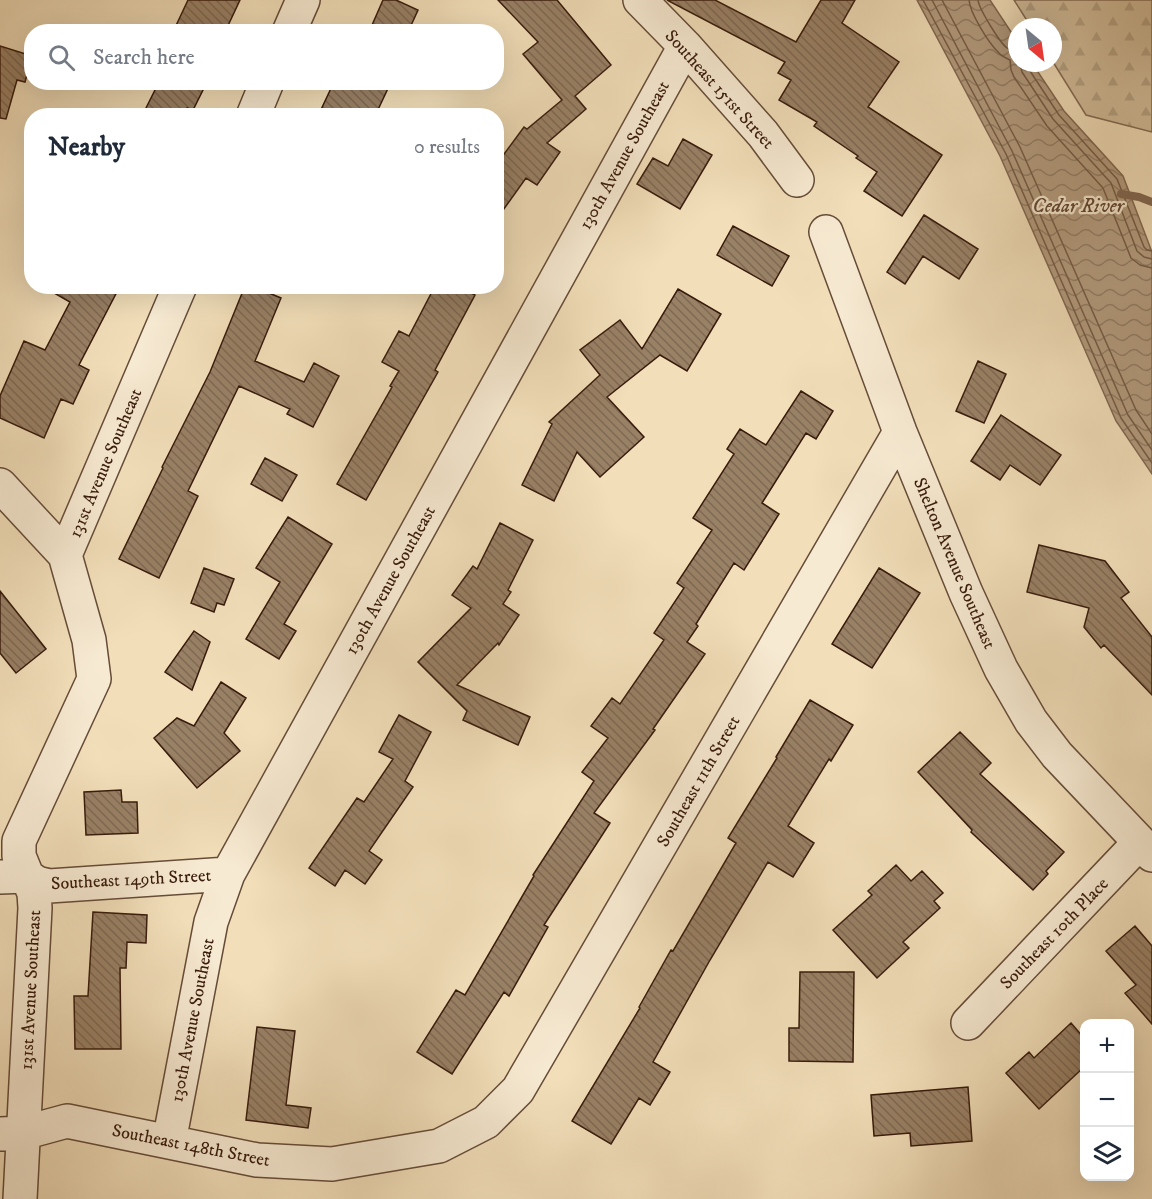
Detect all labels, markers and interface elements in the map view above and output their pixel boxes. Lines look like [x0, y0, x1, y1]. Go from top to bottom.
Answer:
north arrow [1008, 18, 1062, 72]
search box [24, 24, 504, 90]
street label: Southeast 151st Street [660, 25, 779, 154]
icon: search [45, 41, 78, 74]
text: Search here [93, 44, 195, 71]
street label: 130th Avenue Southeast [575, 77, 675, 234]
text: Nearby [48, 131, 125, 164]
text: 0 results [414, 135, 480, 160]
water label: Cedar River [1032, 194, 1126, 219]
street label: 131st Avenue Southeast [64, 385, 147, 541]
street label: Shelton Avenue Southeast [908, 474, 1000, 653]
street label: 130th Avenue Southeast [341, 502, 441, 659]
street label: Southeast 11th Street [652, 712, 745, 851]
street label: Southeast 149th Street [50, 865, 212, 895]
street label: Southeast 10th Place [996, 873, 1114, 994]
street label: 131st Avenue Southeast [16, 909, 46, 1071]
street label: 130th Avenue Southeast [166, 936, 220, 1104]
map controls [1080, 1019, 1134, 1181]
button: + [1080, 1019, 1134, 1073]
button: − [1080, 1073, 1134, 1127]
street label: Southeast 148th Street [110, 1120, 272, 1172]
button: layers [1080, 1127, 1134, 1181]

